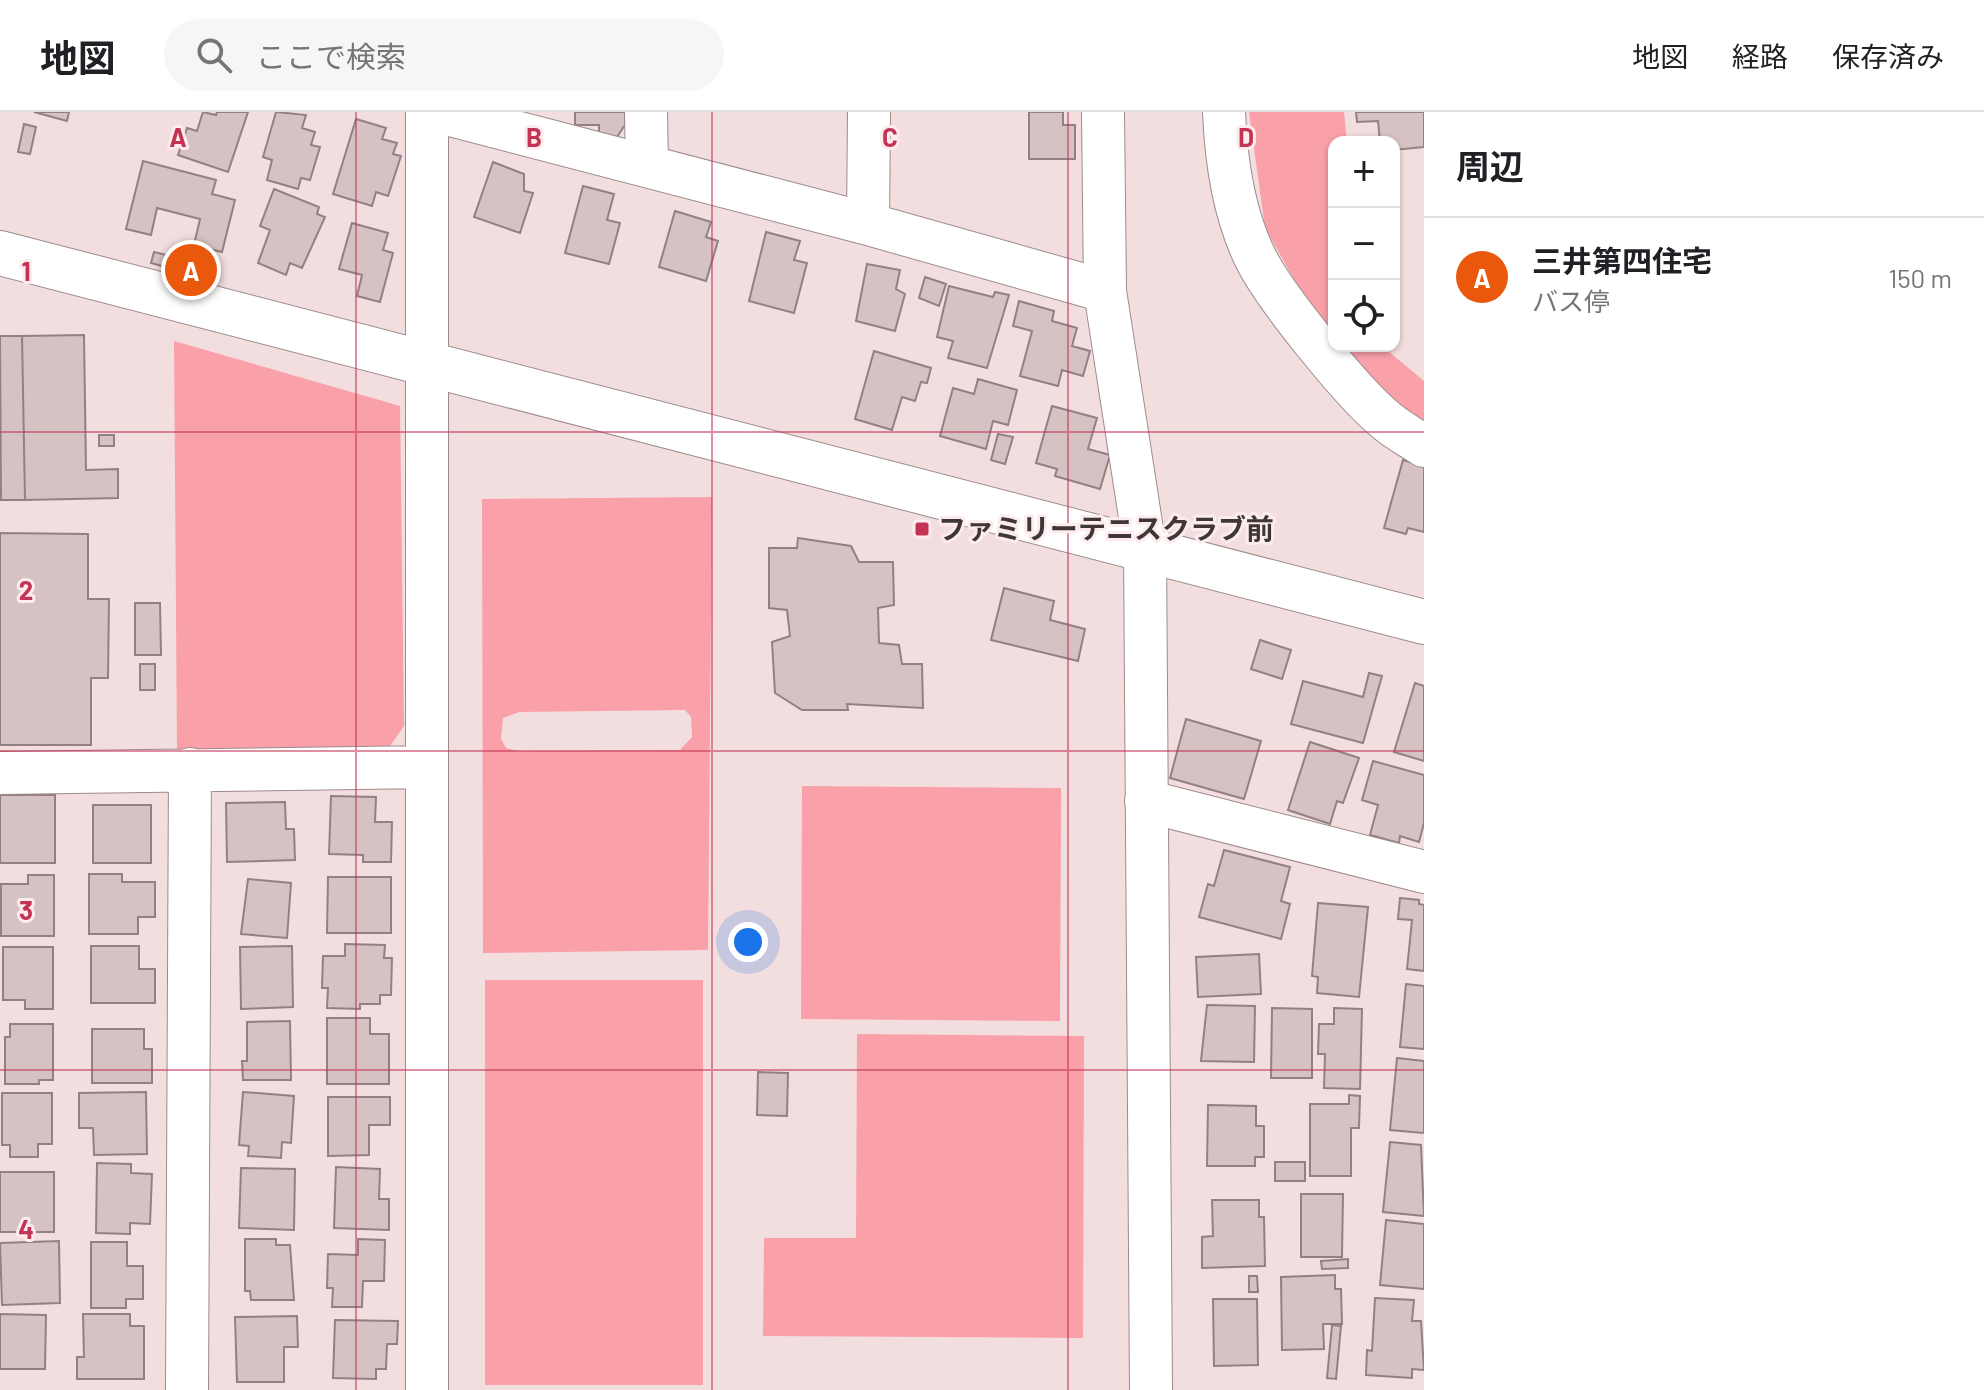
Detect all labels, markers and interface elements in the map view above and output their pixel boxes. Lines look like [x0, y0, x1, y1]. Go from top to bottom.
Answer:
search box [164, 19, 724, 91]
icon: search [192, 33, 236, 77]
text: 地図 [40, 34, 116, 80]
text: ここで検索 [256, 38, 406, 74]
text: 地図 [1632, 39, 1688, 73]
text: 経路 [1732, 39, 1788, 73]
text: 保存済み [1832, 39, 1944, 73]
text: A [169, 121, 187, 152]
text: B [526, 121, 542, 152]
text: C [882, 121, 898, 152]
text: D [1238, 121, 1254, 152]
map controls [1328, 136, 1400, 352]
button: + [1328, 136, 1400, 208]
text: 周辺 [1456, 145, 1524, 186]
button: − [1328, 208, 1400, 280]
pin: A [165, 240, 217, 300]
text: 三井第四住宅 [1532, 242, 1712, 278]
text: 1 [21, 255, 31, 286]
text: A [1473, 262, 1491, 293]
text: 150 m [1888, 262, 1952, 293]
button: locate [1328, 280, 1400, 352]
text: バス停 [1532, 285, 1610, 316]
place label: ファミリーテニスクラブ前 [938, 511, 1274, 545]
marker: ファミリーテニスクラブ前 [913, 520, 931, 538]
text: 2 [19, 574, 33, 605]
text: 3 [19, 894, 33, 925]
your location [728, 922, 768, 962]
text: 4 [18, 1213, 34, 1244]

